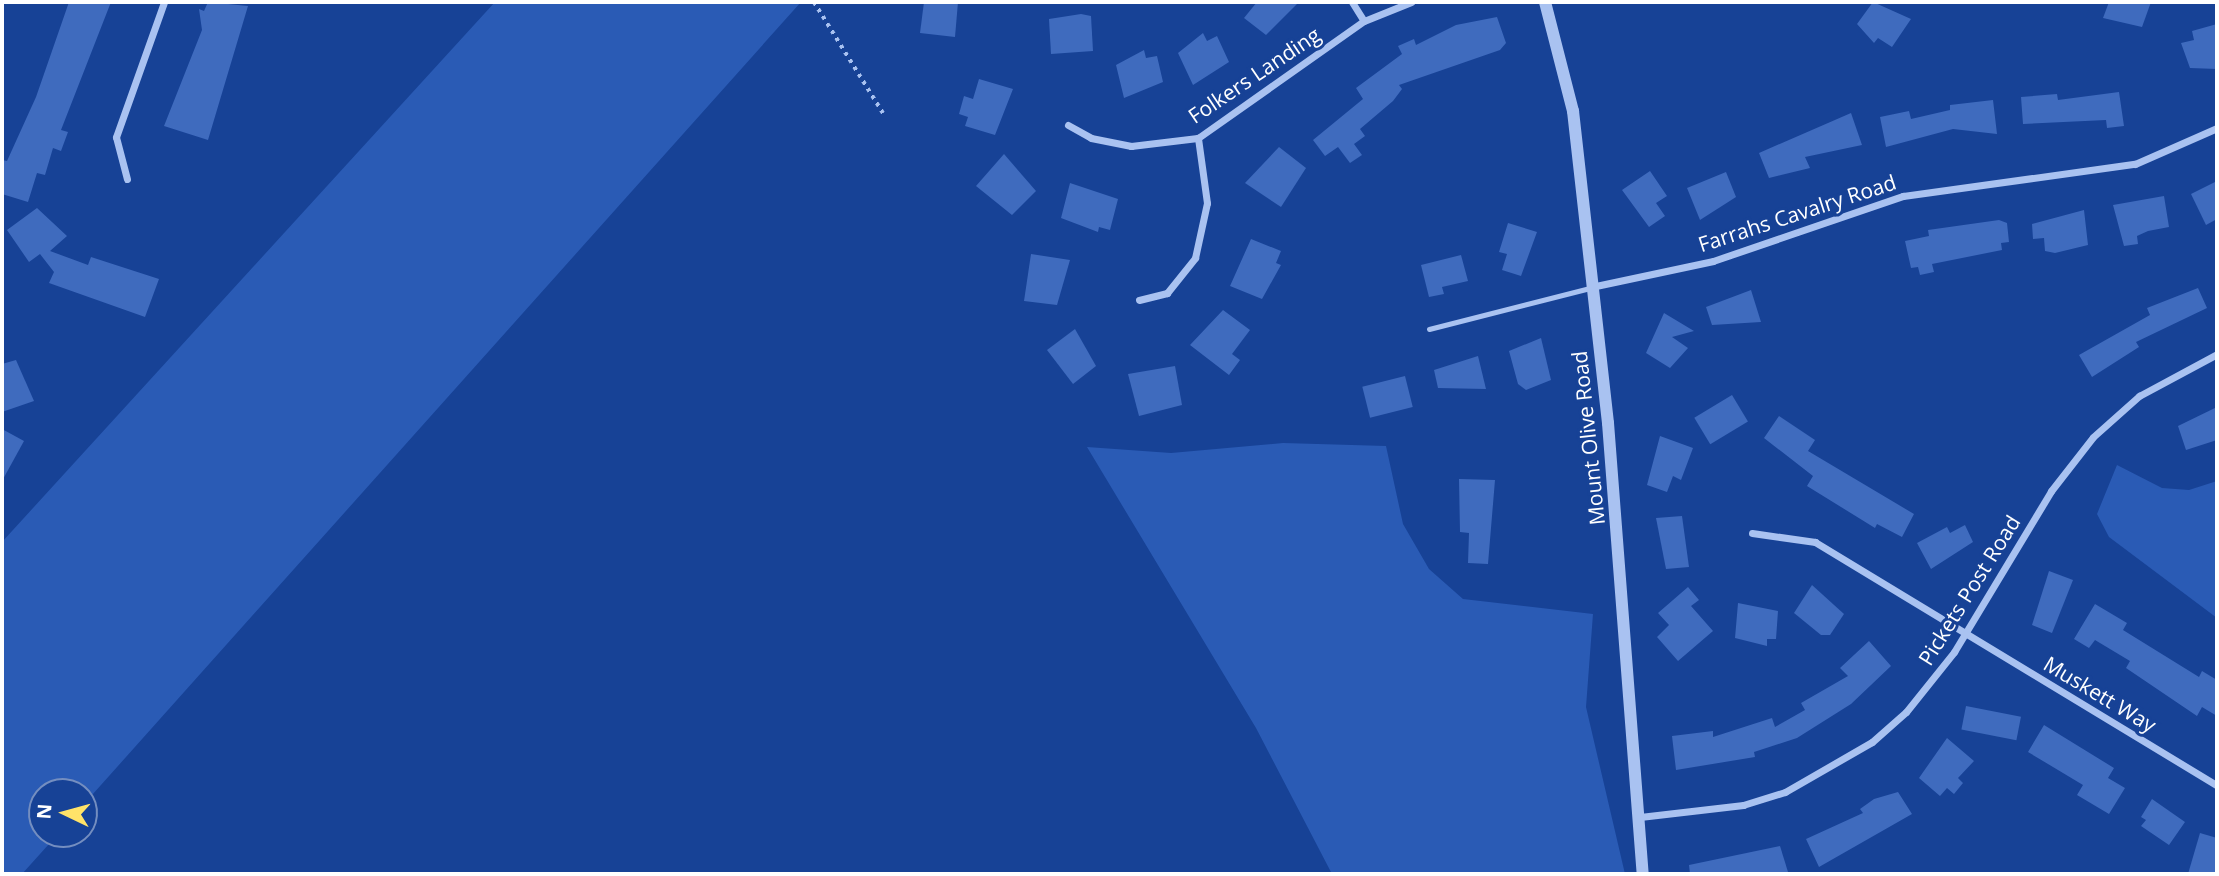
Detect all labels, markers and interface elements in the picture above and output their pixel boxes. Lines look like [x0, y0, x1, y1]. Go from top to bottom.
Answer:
street label: Folkers Landing [1183, 22, 1325, 128]
street label: Farrahs Cavalry Road [1695, 169, 1899, 257]
street label: Mount Olive Road [1566, 350, 1610, 526]
street label: Pickets Post Road [1913, 510, 2025, 670]
street label: Muskett Way [2039, 651, 2161, 737]
north arrow [28, 778, 98, 848]
text: N [30, 803, 58, 820]

